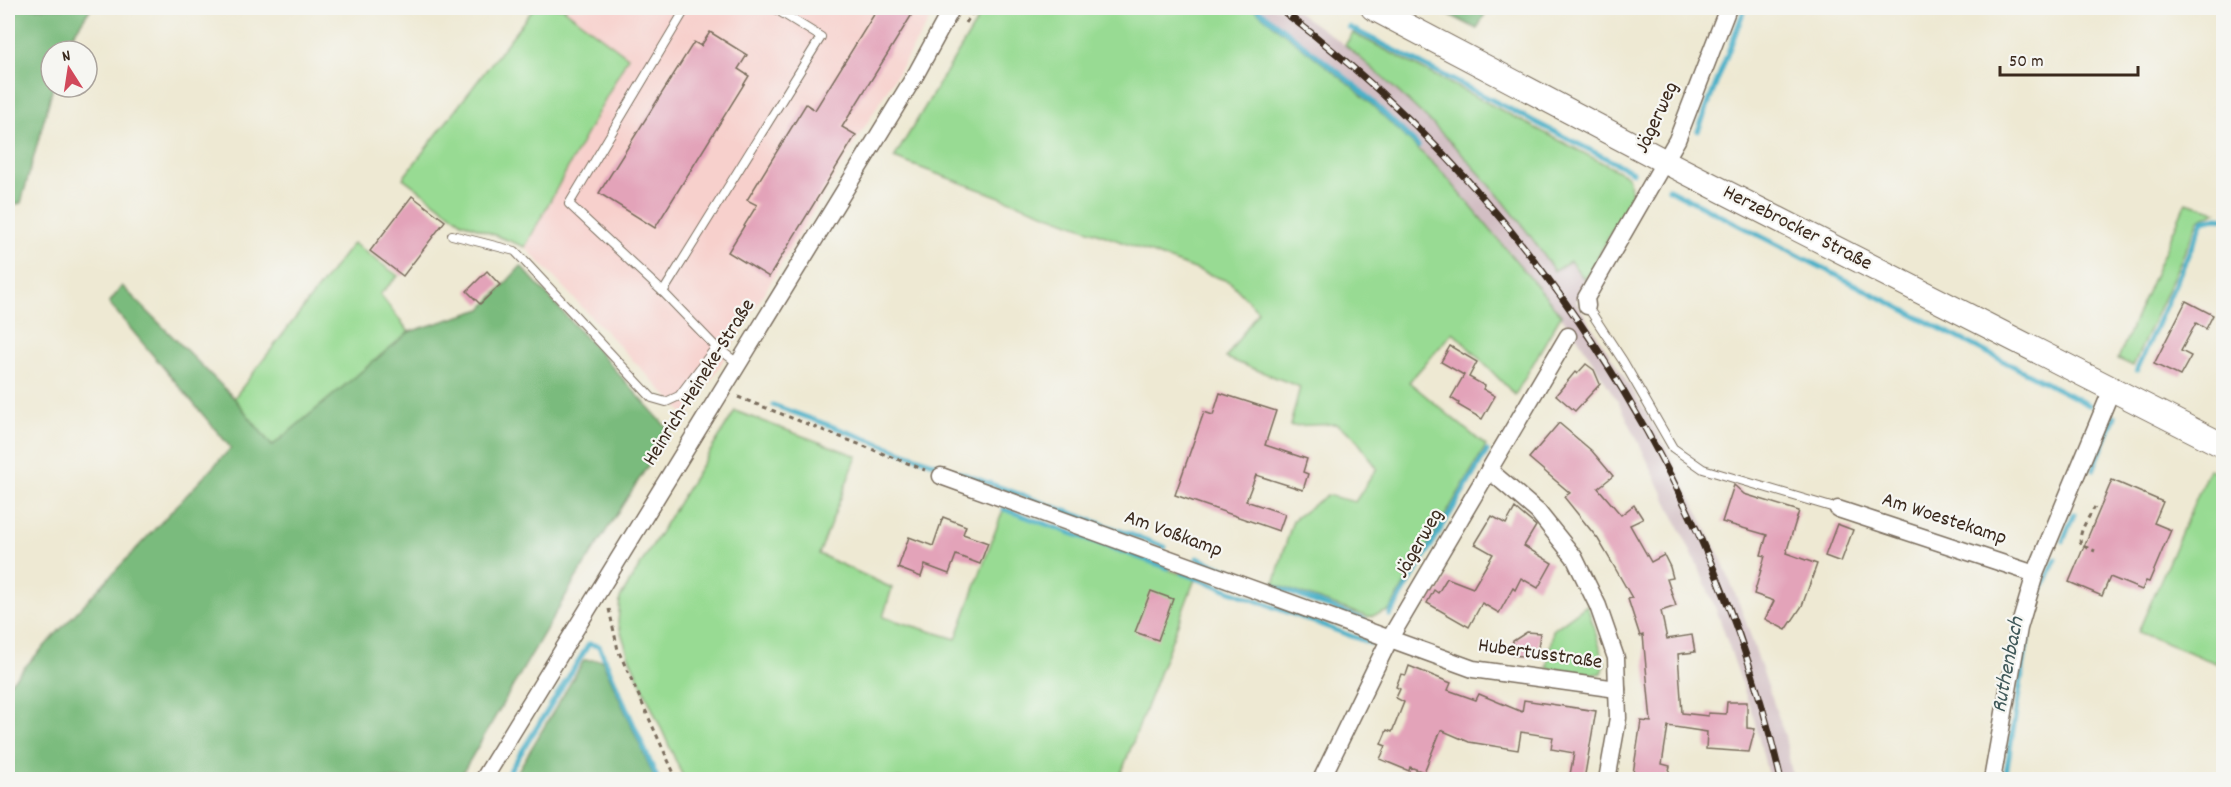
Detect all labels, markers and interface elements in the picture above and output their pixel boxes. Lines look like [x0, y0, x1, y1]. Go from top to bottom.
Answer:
north arrow [39, 39, 99, 99]
scale bar [2000, 39, 2138, 77]
text: N [60, 45, 73, 69]
text: 50 m [2009, 50, 2044, 75]
street label: Jägerweg [1628, 77, 1688, 159]
street label: Herzebrocker Straße [1717, 178, 1877, 280]
street label: Heinrich-Heineke-Straße [636, 294, 764, 472]
street label: Am Woestekamp [1878, 486, 2010, 554]
street label: Am Voßkamp [1120, 503, 1226, 567]
street label: Jägerweg [1388, 503, 1452, 585]
water label: Ruthenbach [1985, 614, 2034, 716]
street label: Hubertusstraße [1476, 631, 1604, 679]

